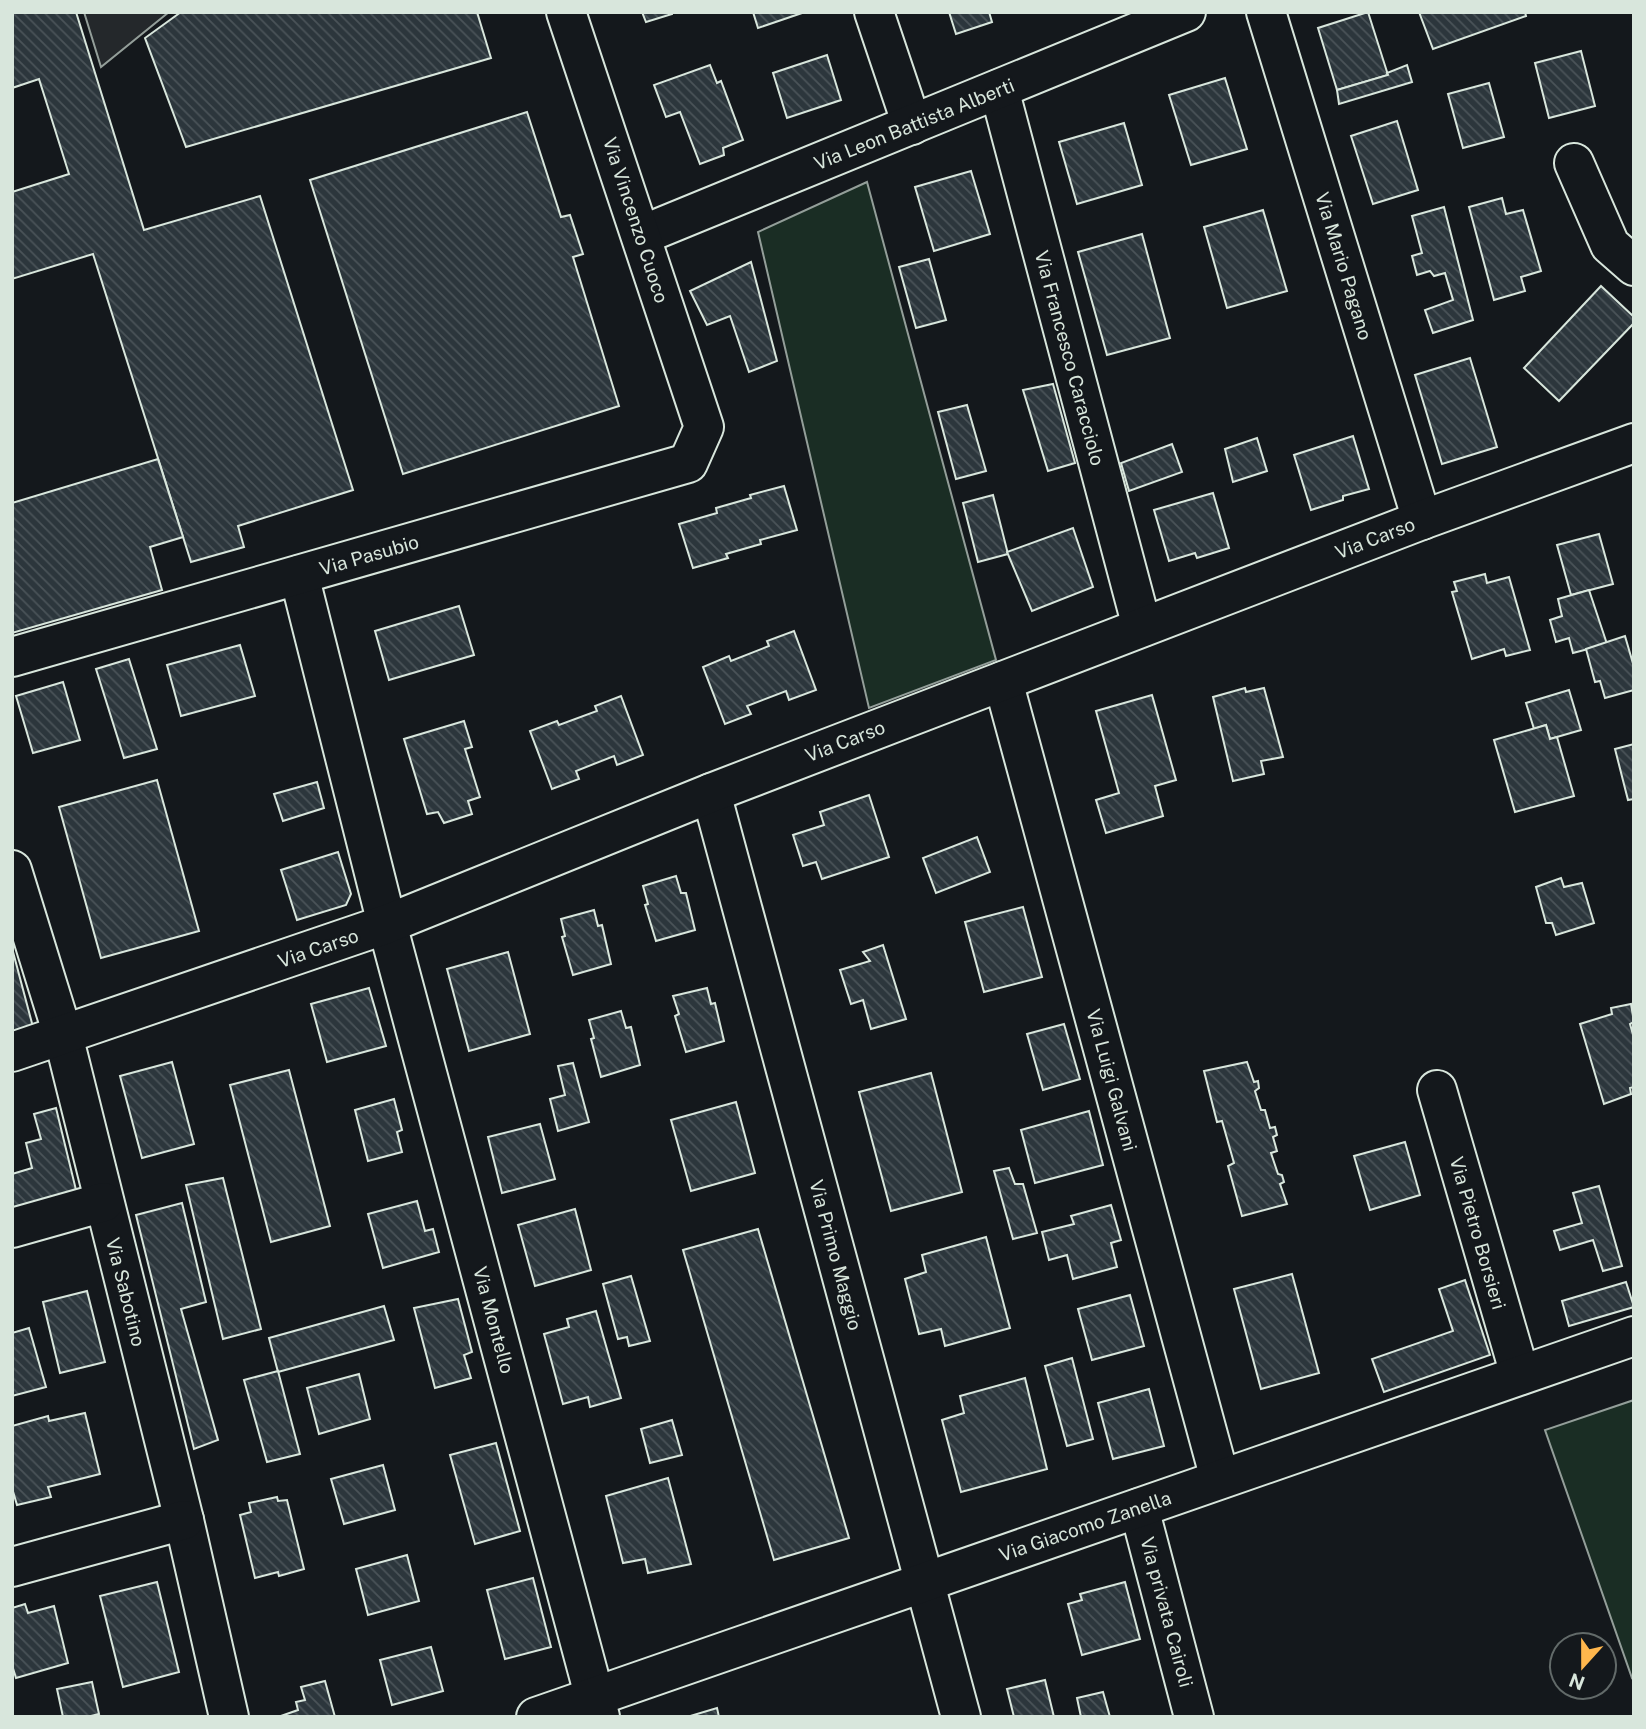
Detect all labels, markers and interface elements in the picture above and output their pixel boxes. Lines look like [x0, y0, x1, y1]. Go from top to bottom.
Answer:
street label: Via Leon Battista Alberti [811, 74, 1017, 174]
street label: Via Vincenzo Cuoco [599, 134, 673, 306]
street label: Via Mario Pagano [1311, 189, 1377, 343]
street label: Via Francesco Caracciolo [1031, 248, 1109, 468]
street label: Via Carso [1332, 513, 1418, 563]
street label: Via Pasubio [317, 530, 421, 580]
street label: Via Carso [802, 716, 888, 766]
street label: Via Carso [275, 924, 361, 972]
street label: Via Luigi Galvani [1082, 1007, 1142, 1153]
street label: Via Pietro Borsieri [1446, 1154, 1510, 1312]
street label: Via Primo Maggio [805, 1177, 867, 1333]
street label: Via Sabotino [102, 1235, 150, 1349]
street label: Via Montello [469, 1264, 519, 1376]
street label: Via Giacomo Zanella [996, 1486, 1174, 1566]
street label: Via privata Cairoli [1136, 1534, 1198, 1690]
north arrow [1548, 1631, 1618, 1701]
text: N [1566, 1669, 1588, 1695]

